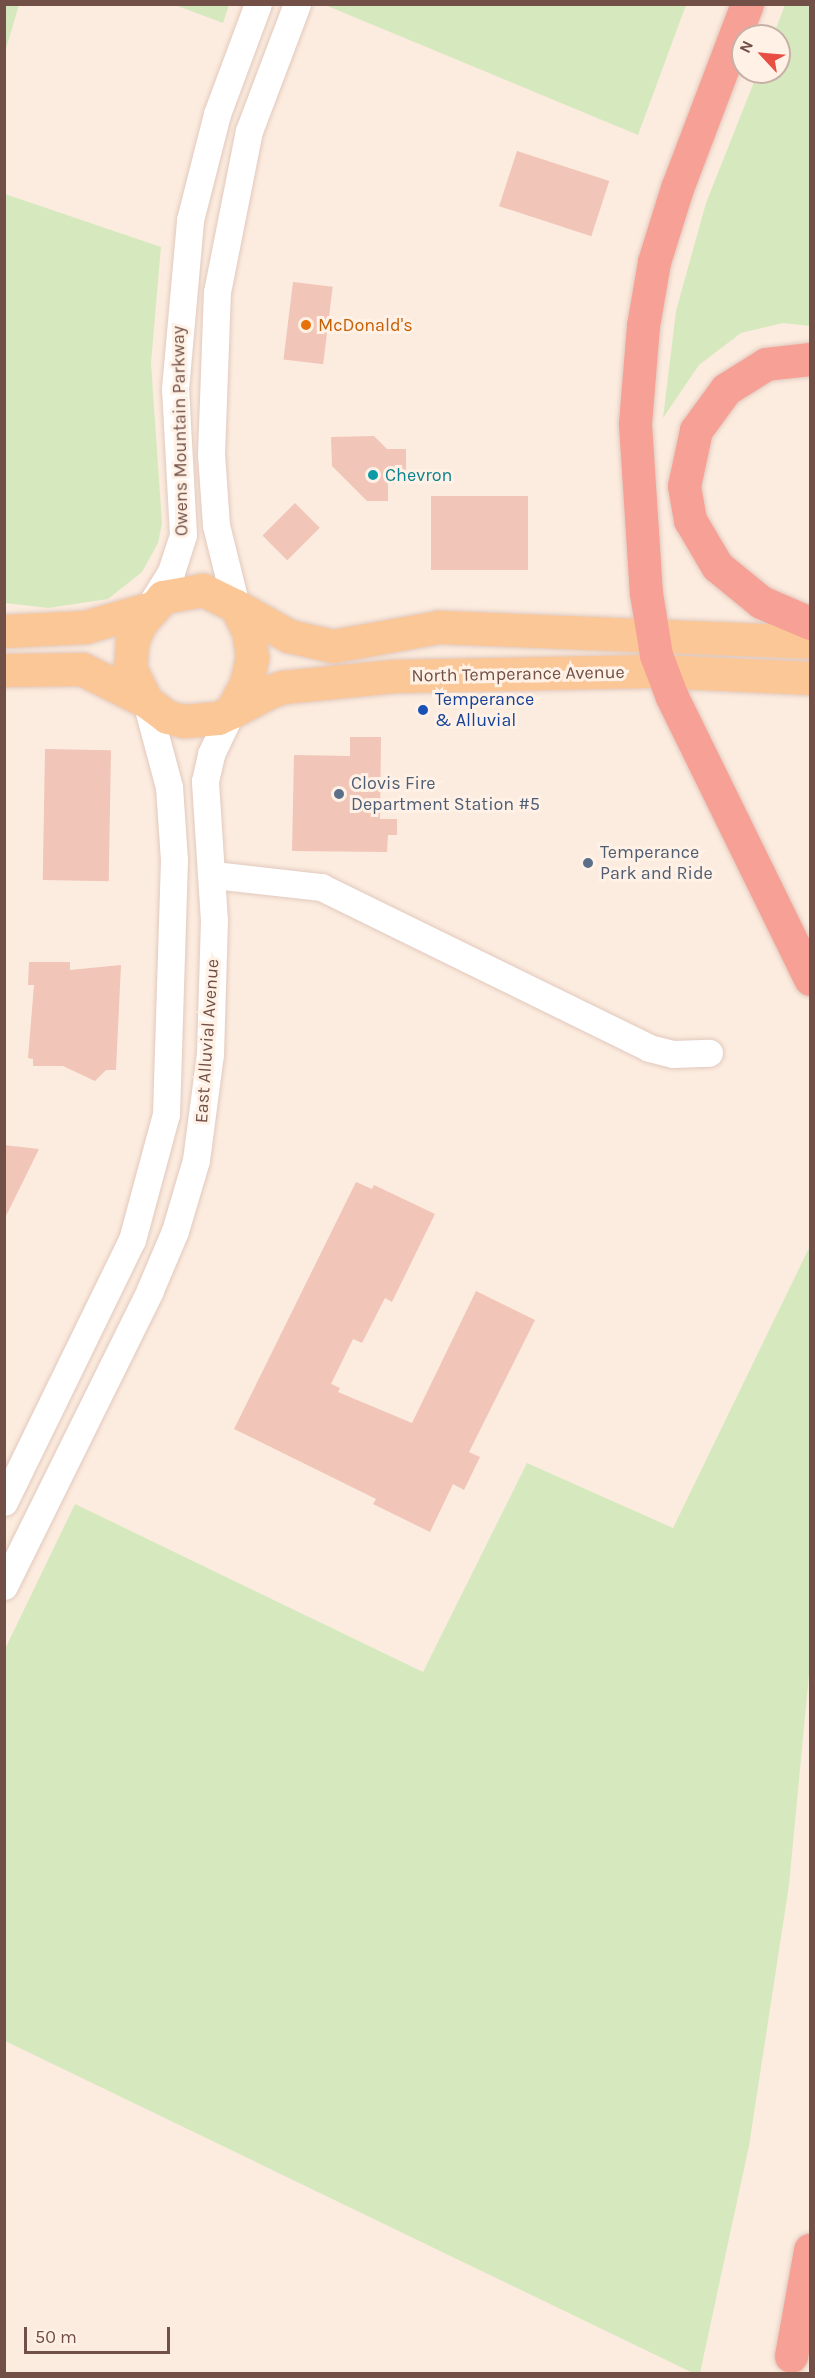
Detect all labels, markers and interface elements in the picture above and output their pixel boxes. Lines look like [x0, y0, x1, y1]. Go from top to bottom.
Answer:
north arrow [731, 24, 791, 84]
text: N [735, 37, 757, 56]
place label: McDonald's [318, 314, 413, 336]
marker: McDonald's [299, 318, 313, 332]
street label: Owens Mountain Parkway [167, 326, 193, 536]
place label: Chevron [385, 464, 452, 486]
marker: Chevron [366, 468, 380, 482]
street label: North Temperance Avenue [411, 661, 625, 687]
place label: Temperance & Alluvial [435, 689, 534, 732]
marker: Temperance & Alluvial [416, 703, 430, 717]
place label: Clovis Fire Department Station #5 [351, 773, 540, 816]
marker: Clovis Fire Department Station #5 [332, 787, 346, 801]
place label: Temperance Park and Ride [600, 842, 713, 884]
marker: Temperance Park and Ride [581, 856, 595, 870]
street label: East Alluvial Avenue [190, 958, 224, 1124]
scale bar [27, 2315, 172, 2353]
text: 50 m [35, 2326, 77, 2348]

